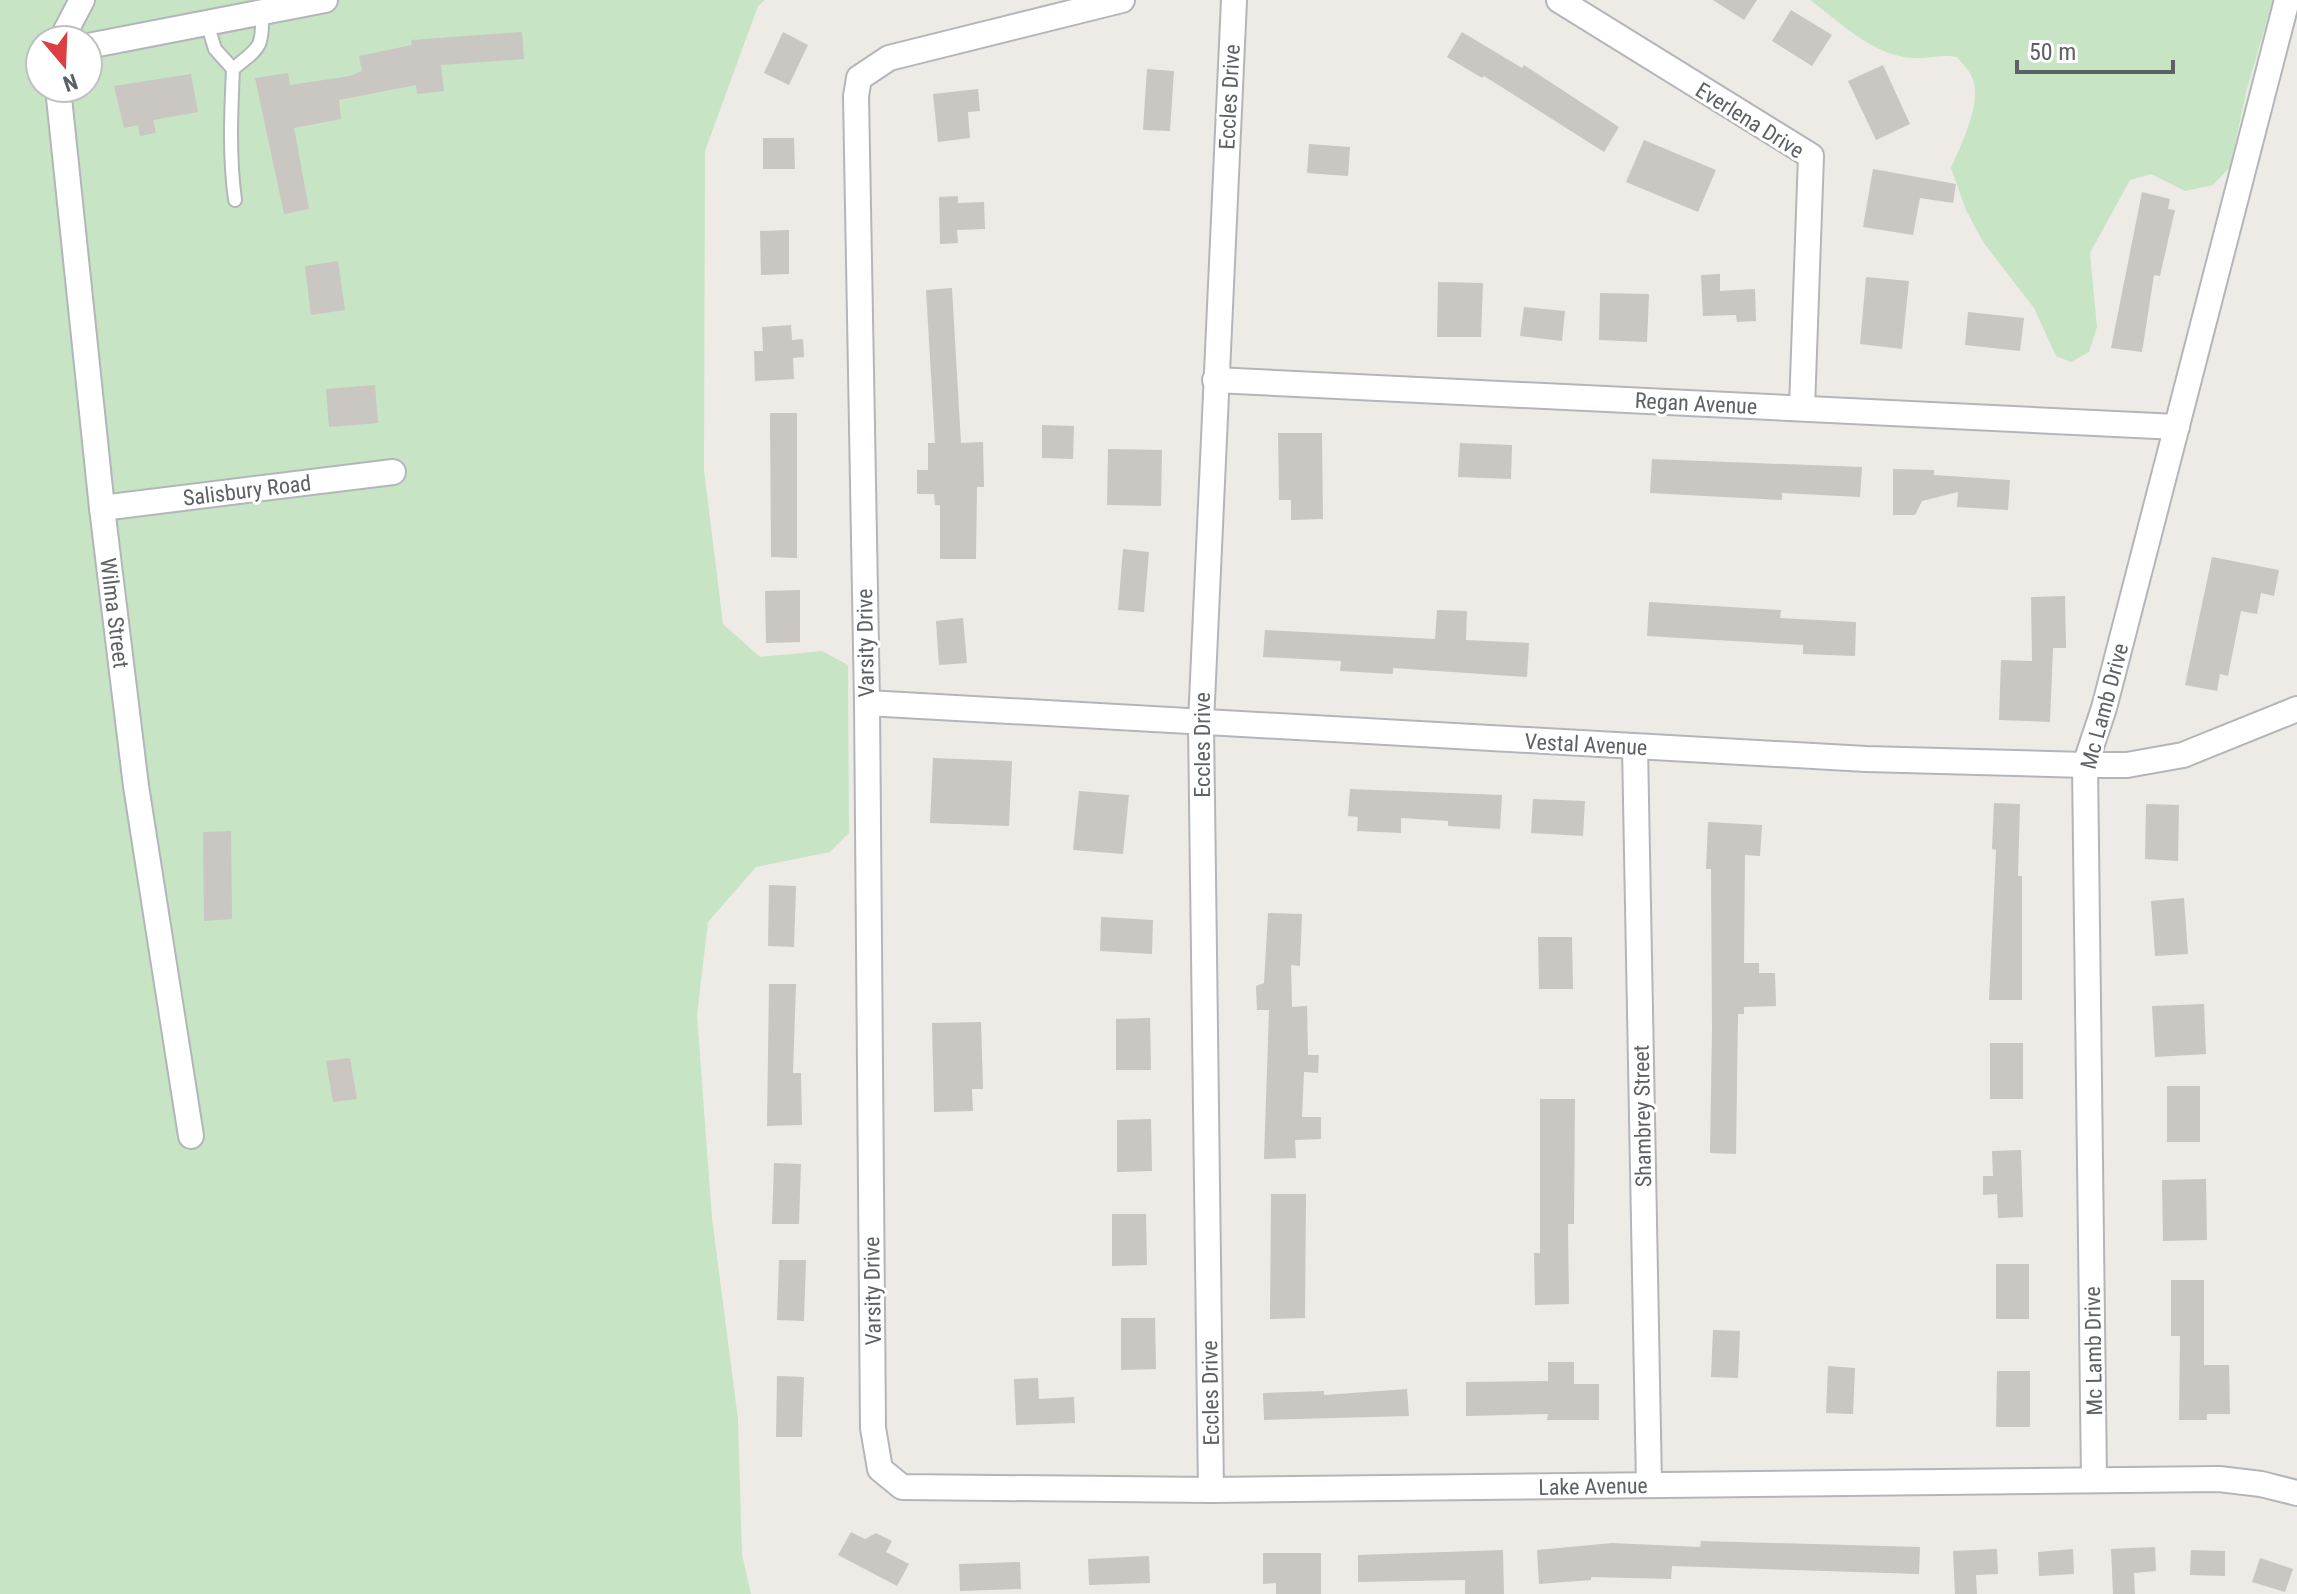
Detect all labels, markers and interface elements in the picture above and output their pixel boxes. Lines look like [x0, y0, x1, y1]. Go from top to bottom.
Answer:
north arrow [24, 24, 104, 104]
scale bar [2017, 24, 2173, 74]
text: 50 m [2029, 38, 2076, 66]
street label: Eccles Drive [1214, 44, 1245, 150]
text: N [60, 68, 81, 96]
street label: Everlena Drive [1691, 77, 1808, 163]
street label: Regan Avenue [1634, 388, 1758, 419]
street label: Salisbury Road [182, 470, 313, 511]
street label: Wilma Street [95, 557, 134, 669]
street label: Varsity Drive [852, 588, 879, 698]
street label: Mc Lamb Drive [2076, 641, 2133, 772]
street label: Eccles Drive [1190, 692, 1215, 798]
street label: Vestal Avenue [1524, 729, 1648, 760]
street label: Shambrey Street [1629, 1045, 1656, 1187]
street label: Varsity Drive [859, 1236, 886, 1346]
street label: Mc Lamb Drive [2080, 1286, 2107, 1416]
street label: Eccles Drive [1197, 1340, 1224, 1446]
street label: Lake Avenue [1538, 1473, 1648, 1500]

